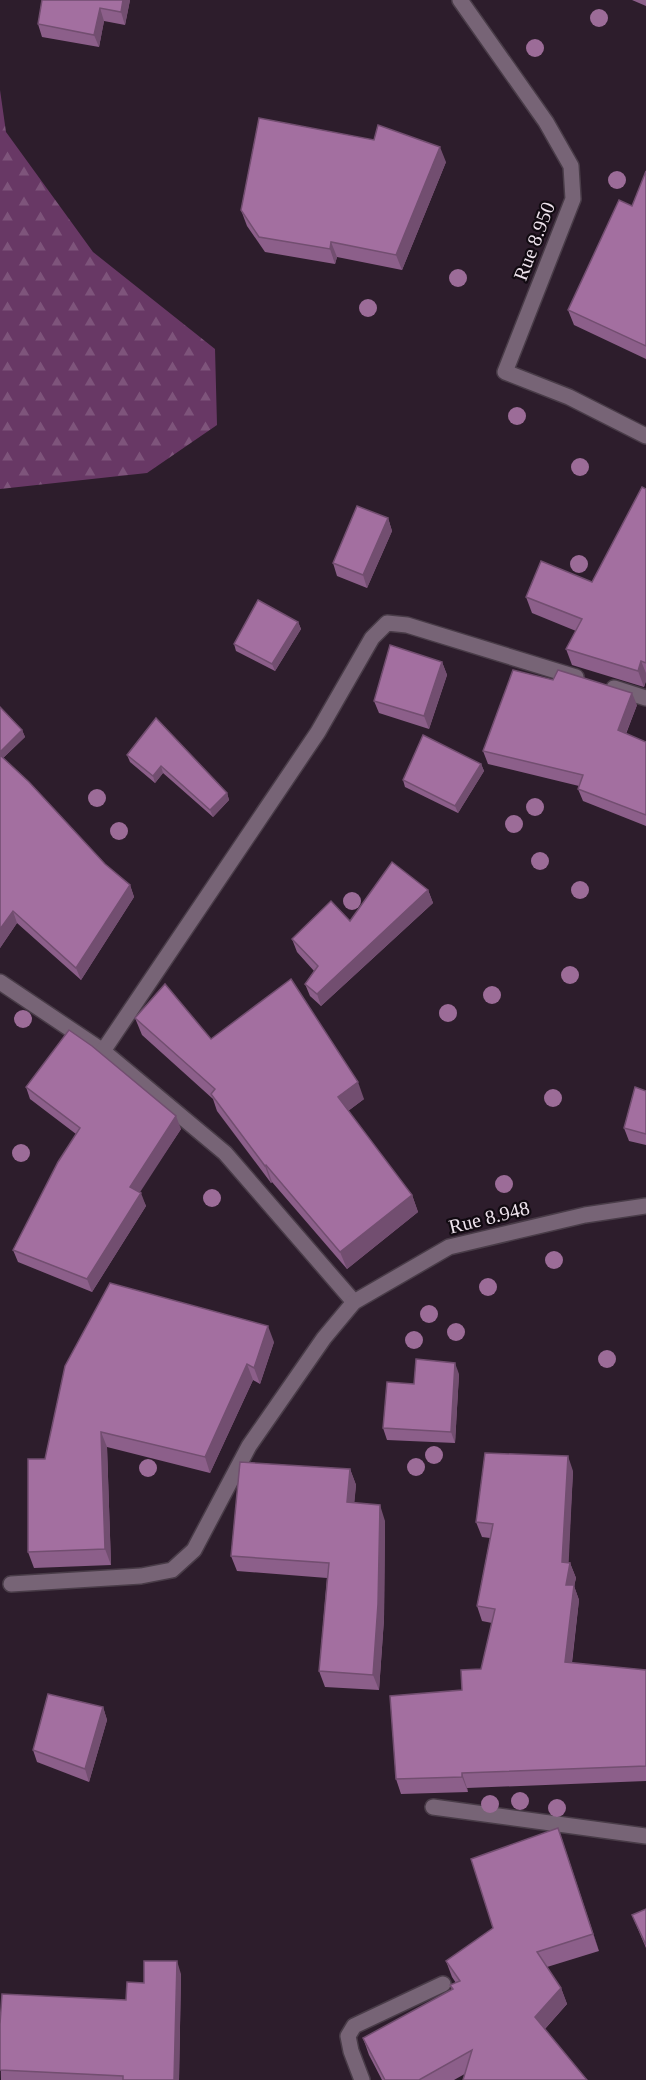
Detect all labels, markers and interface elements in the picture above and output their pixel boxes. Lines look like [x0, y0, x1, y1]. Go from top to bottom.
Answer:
street label: Rue 8.950 [509, 199, 559, 283]
street label: Rue 8.948 [446, 1196, 532, 1238]

